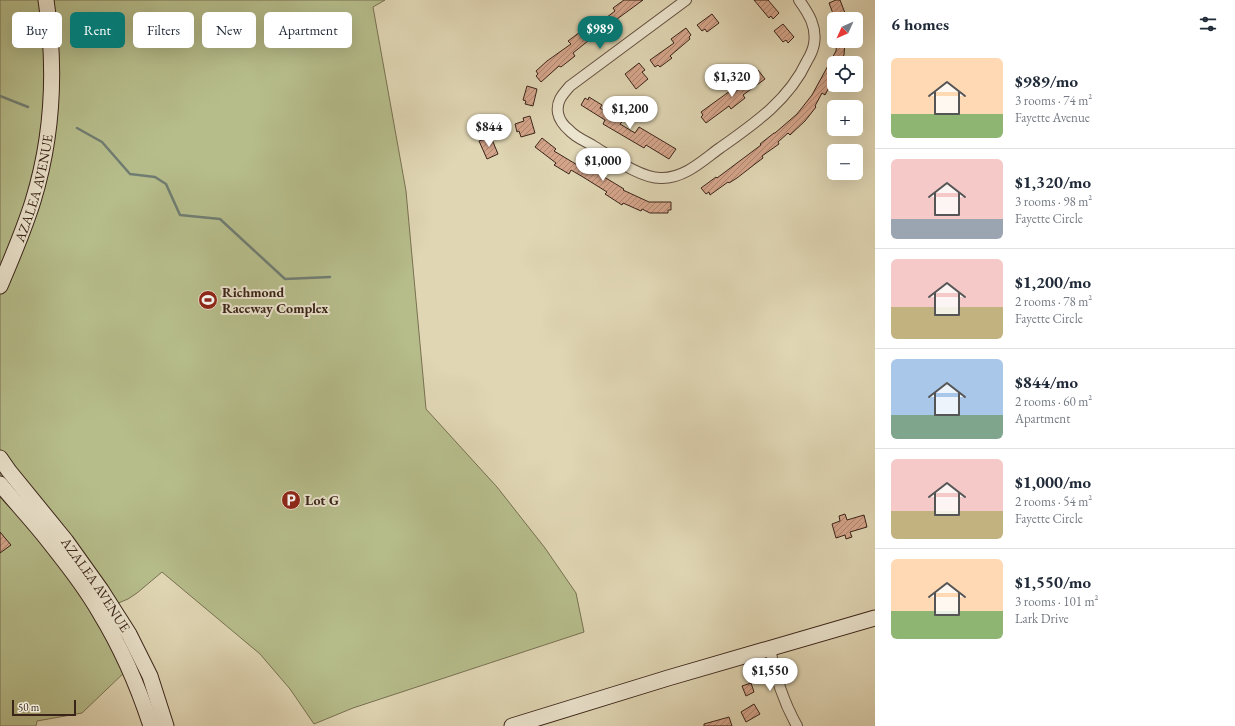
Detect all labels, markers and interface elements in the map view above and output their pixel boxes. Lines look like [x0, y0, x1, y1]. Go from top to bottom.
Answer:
chip: Buy [12, 12, 62, 48]
chip: Rent [70, 12, 125, 48]
chip: Filters [133, 12, 194, 48]
chip: New [202, 12, 256, 48]
chip: Apartment [264, 12, 352, 48]
north arrow [827, 12, 863, 48]
map controls [827, 12, 863, 180]
text: 6 homes [891, 13, 949, 35]
icon: filters [1197, 13, 1219, 35]
pin: $989 [576, 16, 624, 50]
text: $989 [587, 20, 613, 37]
button: locate [827, 56, 863, 92]
pin: $1,320 [699, 64, 765, 98]
text: $1,320 [714, 68, 750, 85]
text: $989/mo [1015, 70, 1078, 92]
icon: home [923, 74, 971, 122]
text: 3 rooms · 74 m² [1015, 92, 1092, 109]
pin: $1,200 [597, 96, 663, 130]
text: $1,200 [612, 100, 648, 117]
button: + [827, 100, 863, 136]
text: Fayette Avenue [1015, 109, 1090, 126]
pin: $844 [465, 114, 513, 148]
text: $844 [476, 118, 502, 135]
street label: AZALEA AVENUE [10, 133, 56, 245]
button: − [827, 144, 863, 180]
pin: $1,000 [570, 148, 636, 182]
text: $1,000 [585, 152, 621, 169]
text: $1,320/mo [1015, 171, 1091, 193]
icon: home [923, 175, 971, 223]
text: 3 rooms · 98 m² [1015, 193, 1092, 210]
text: Fayette Circle [1015, 210, 1083, 227]
text: $1,200/mo [1015, 271, 1091, 293]
icon: home [923, 275, 971, 323]
place label: Richmond Raceway Complex [222, 283, 328, 317]
sports icon: Richmond Raceway Complex [197, 289, 219, 311]
text: 2 rooms · 78 m² [1015, 293, 1092, 310]
text: Fayette Circle [1015, 310, 1083, 327]
text: $844/mo [1015, 371, 1078, 393]
icon: home [923, 375, 971, 423]
text: 2 rooms · 60 m² [1015, 393, 1092, 410]
text: Apartment [1015, 410, 1070, 427]
text: $1,000/mo [1015, 471, 1091, 493]
icon: home [923, 475, 971, 523]
parking icon: Lot G [280, 489, 302, 511]
place label: Lot G [305, 491, 339, 509]
text: 2 rooms · 54 m² [1015, 493, 1092, 510]
text: Fayette Circle [1015, 510, 1083, 527]
street label: AZALEA AVENUE [57, 533, 134, 636]
text: $1,550/mo [1015, 571, 1091, 593]
icon: home [923, 575, 971, 623]
text: 3 rooms · 101 m² [1015, 593, 1099, 610]
text: Lark Drive [1015, 610, 1069, 627]
pin: $1,550 [737, 658, 803, 692]
text: $1,550 [752, 662, 788, 679]
scale bar [12, 698, 76, 717]
text: 50 m [18, 700, 39, 714]

